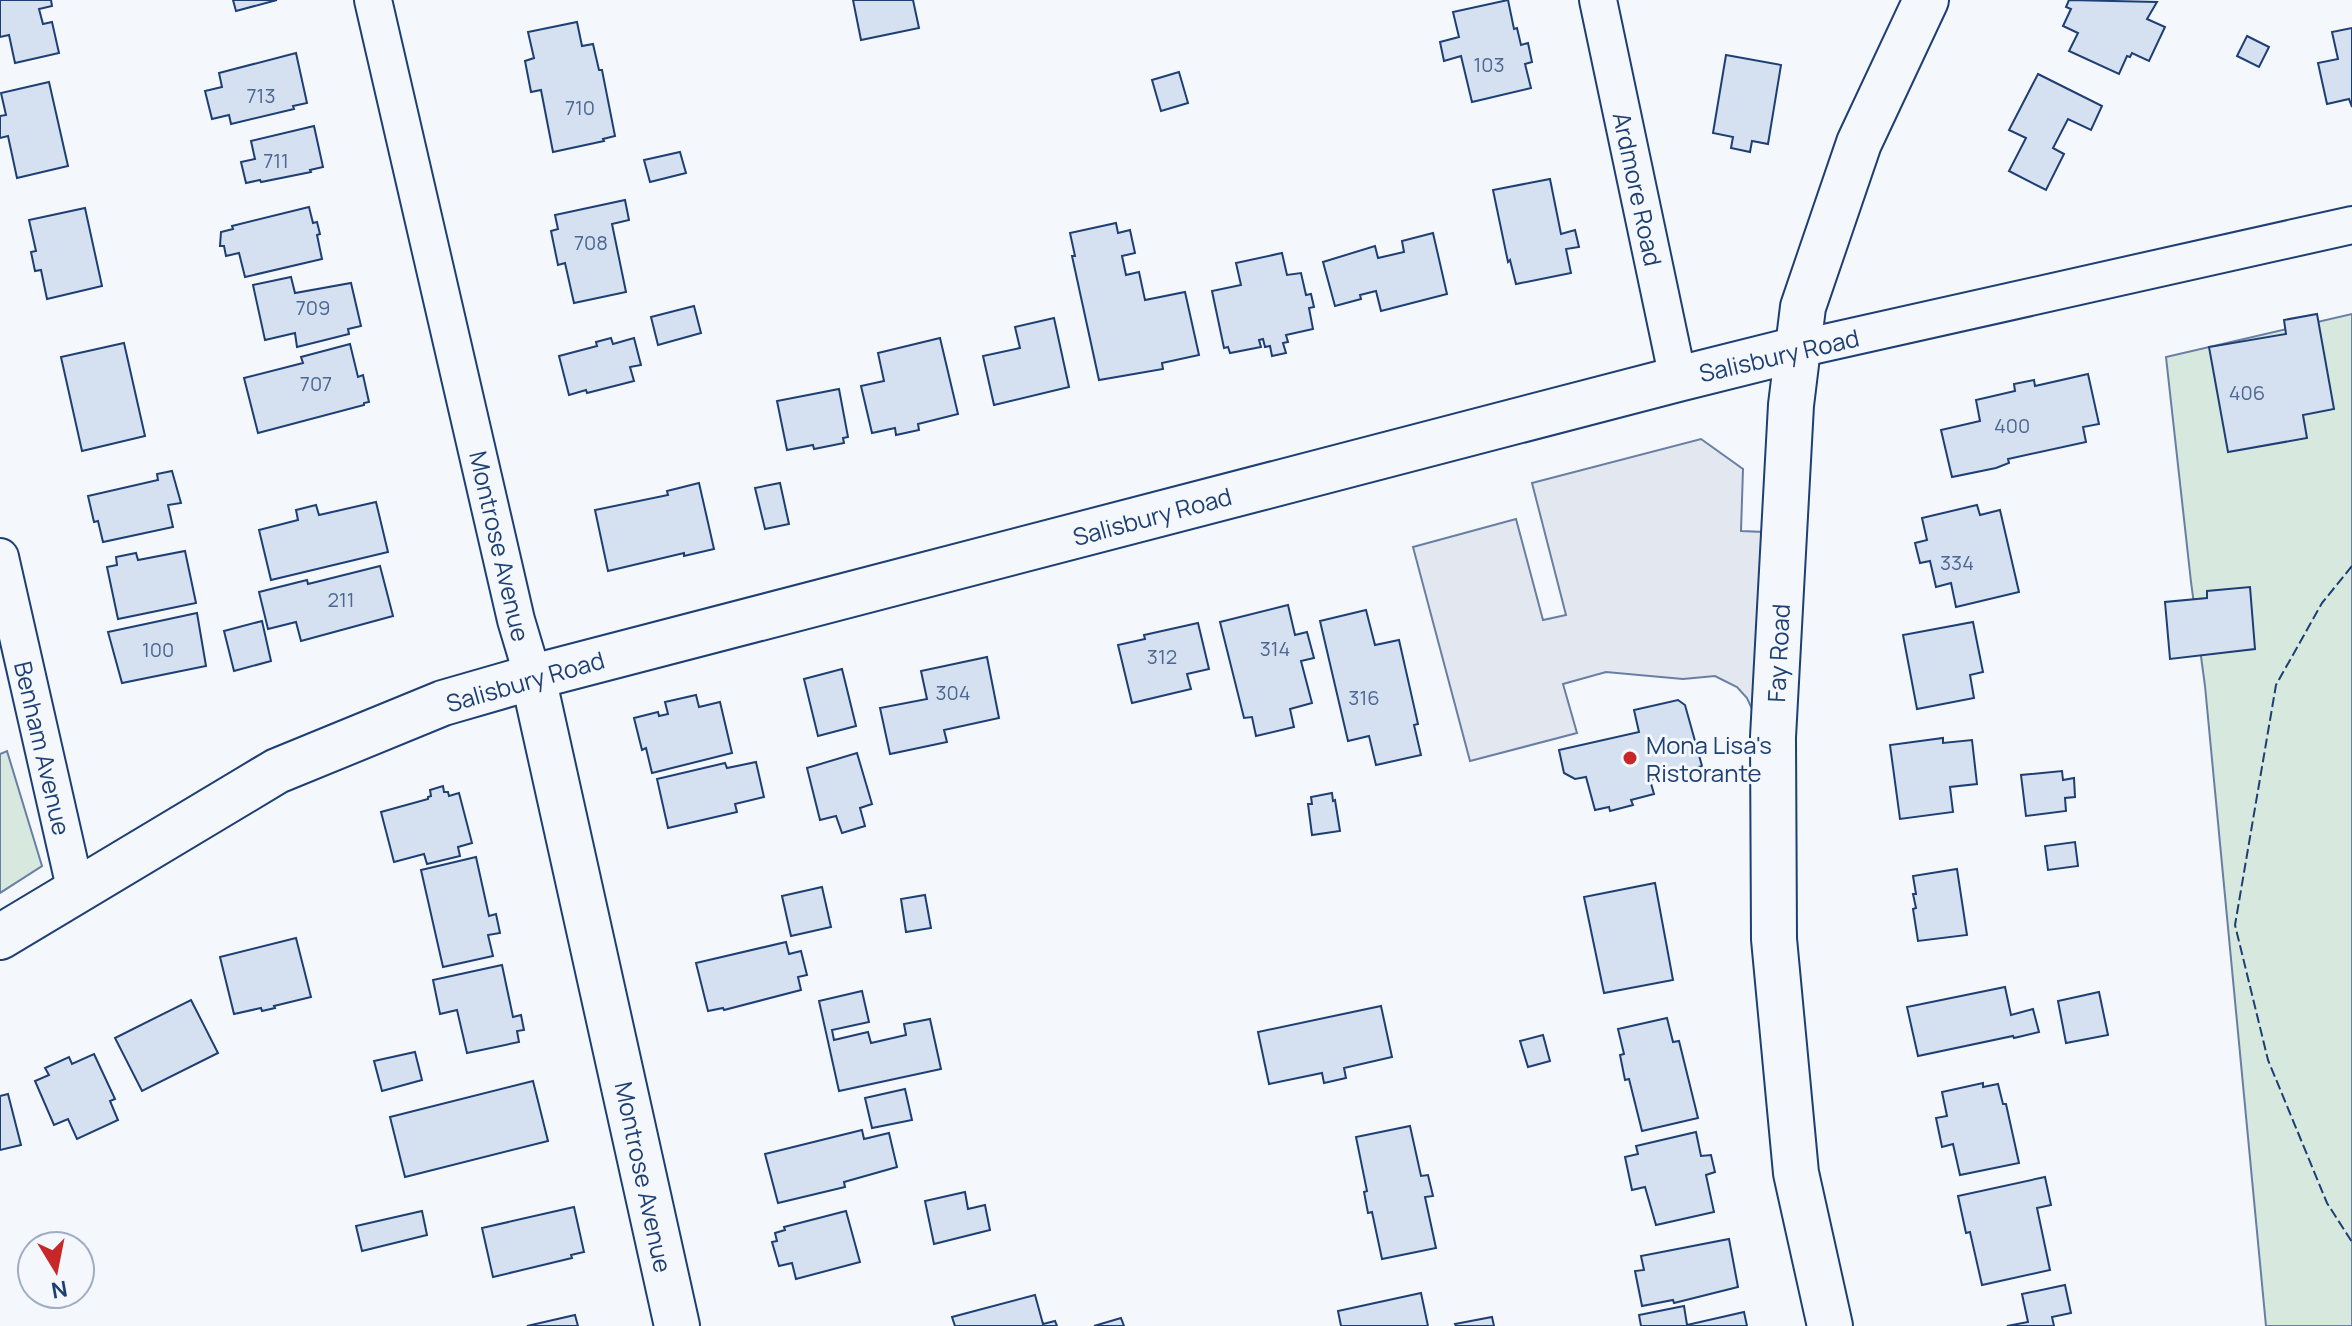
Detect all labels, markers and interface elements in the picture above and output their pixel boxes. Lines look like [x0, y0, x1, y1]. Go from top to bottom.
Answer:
house number: 103 [1473, 51, 1505, 78]
house number: 713 [247, 82, 275, 109]
house number: 710 [565, 94, 595, 121]
street label: Ardmore Road [1606, 109, 1670, 269]
house number: 711 [263, 147, 289, 174]
house number: 708 [574, 229, 608, 256]
house number: 709 [296, 294, 330, 321]
street label: Salisbury Road [1696, 321, 1862, 389]
house number: 707 [300, 370, 332, 397]
house number: 406 [2229, 379, 2265, 406]
house number: 400 [1994, 412, 2030, 439]
street label: Montrose Avenue [462, 448, 538, 644]
street label: Salisbury Road [1069, 479, 1235, 553]
house number: 334 [1940, 549, 1974, 576]
house number: 211 [328, 586, 355, 613]
street label: Fay Road [1759, 603, 1797, 703]
house number: 314 [1260, 635, 1290, 662]
house number: 100 [142, 636, 174, 663]
street label: Salisbury Road [442, 643, 608, 719]
house number: 312 [1147, 643, 1177, 670]
street label: Benham Avenue [7, 658, 79, 838]
house number: 304 [935, 679, 971, 706]
house number: 316 [1348, 684, 1380, 711]
place label: Mona Lisa's Ristorante [1646, 728, 1772, 789]
marker: Mona Lisa's Ristorante [1621, 749, 1639, 767]
street label: Montrose Avenue [608, 1079, 680, 1275]
north arrow [16, 1230, 96, 1310]
text: N [49, 1274, 70, 1306]

